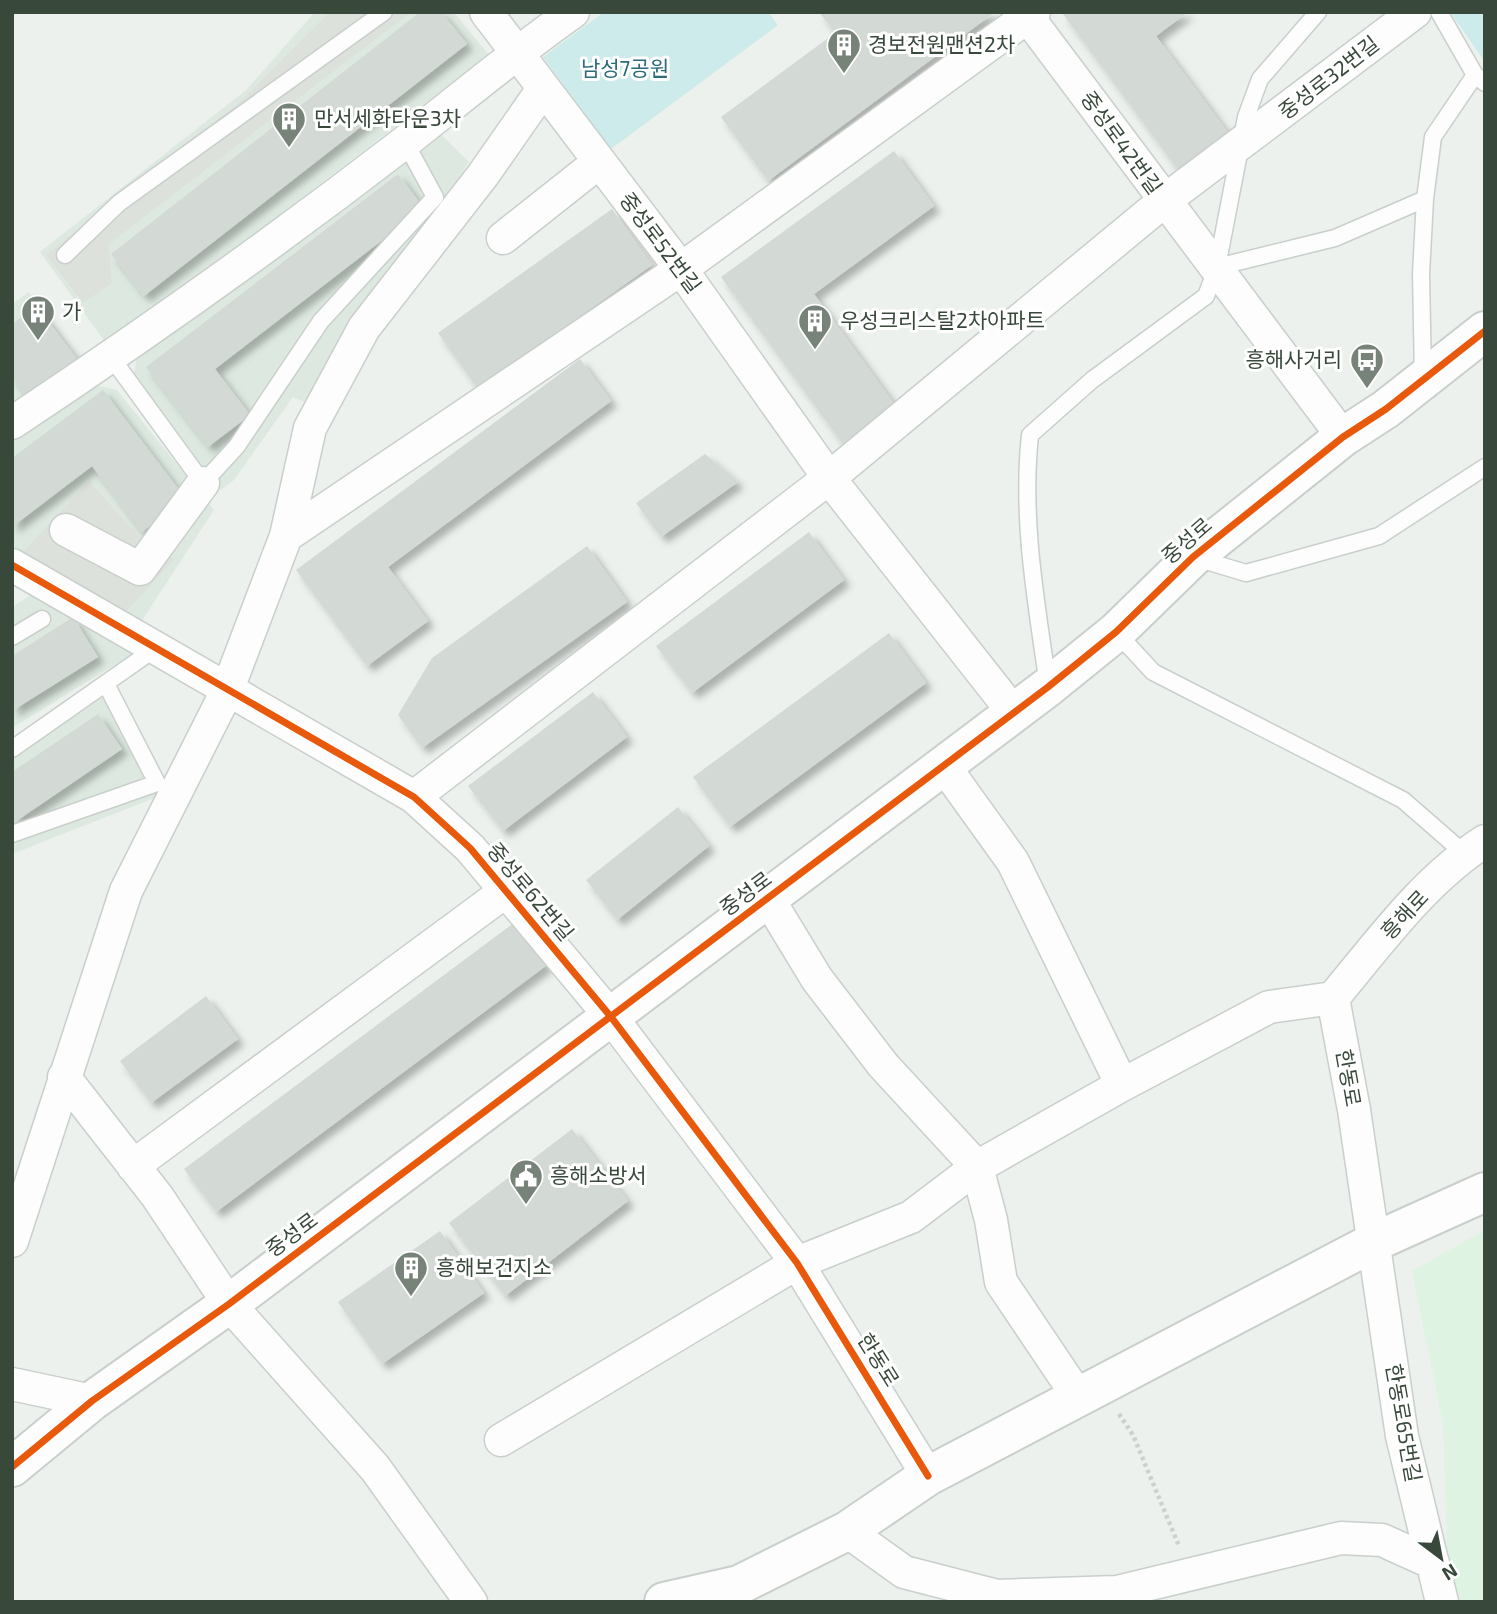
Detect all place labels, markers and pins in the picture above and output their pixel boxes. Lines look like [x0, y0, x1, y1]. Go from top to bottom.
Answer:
building icon: 경보전원맨션2차 [825, 26, 863, 75]
place label: 경보전원맨션2차 [868, 31, 1015, 56]
building icon: 만서세화타운3차 [270, 100, 308, 149]
place label: 만서세화타운3차 [314, 105, 461, 130]
building icon: 가 [19, 293, 57, 342]
place label: 가 [62, 298, 81, 323]
building icon: 우성크리스탈2차아파트 [796, 302, 834, 351]
place label: 우성크리스탈2차아파트 [840, 307, 1045, 332]
bus stop icon: 흥해사거리 [1348, 341, 1386, 390]
place label: 흥해사거리 [1245, 346, 1342, 371]
public building icon: 흥해소방서 [507, 1157, 545, 1206]
place label: 흥해소방서 [550, 1162, 647, 1187]
building icon: 흥해보건지소 [392, 1249, 430, 1298]
place label: 흥해보건지소 [436, 1254, 552, 1279]

